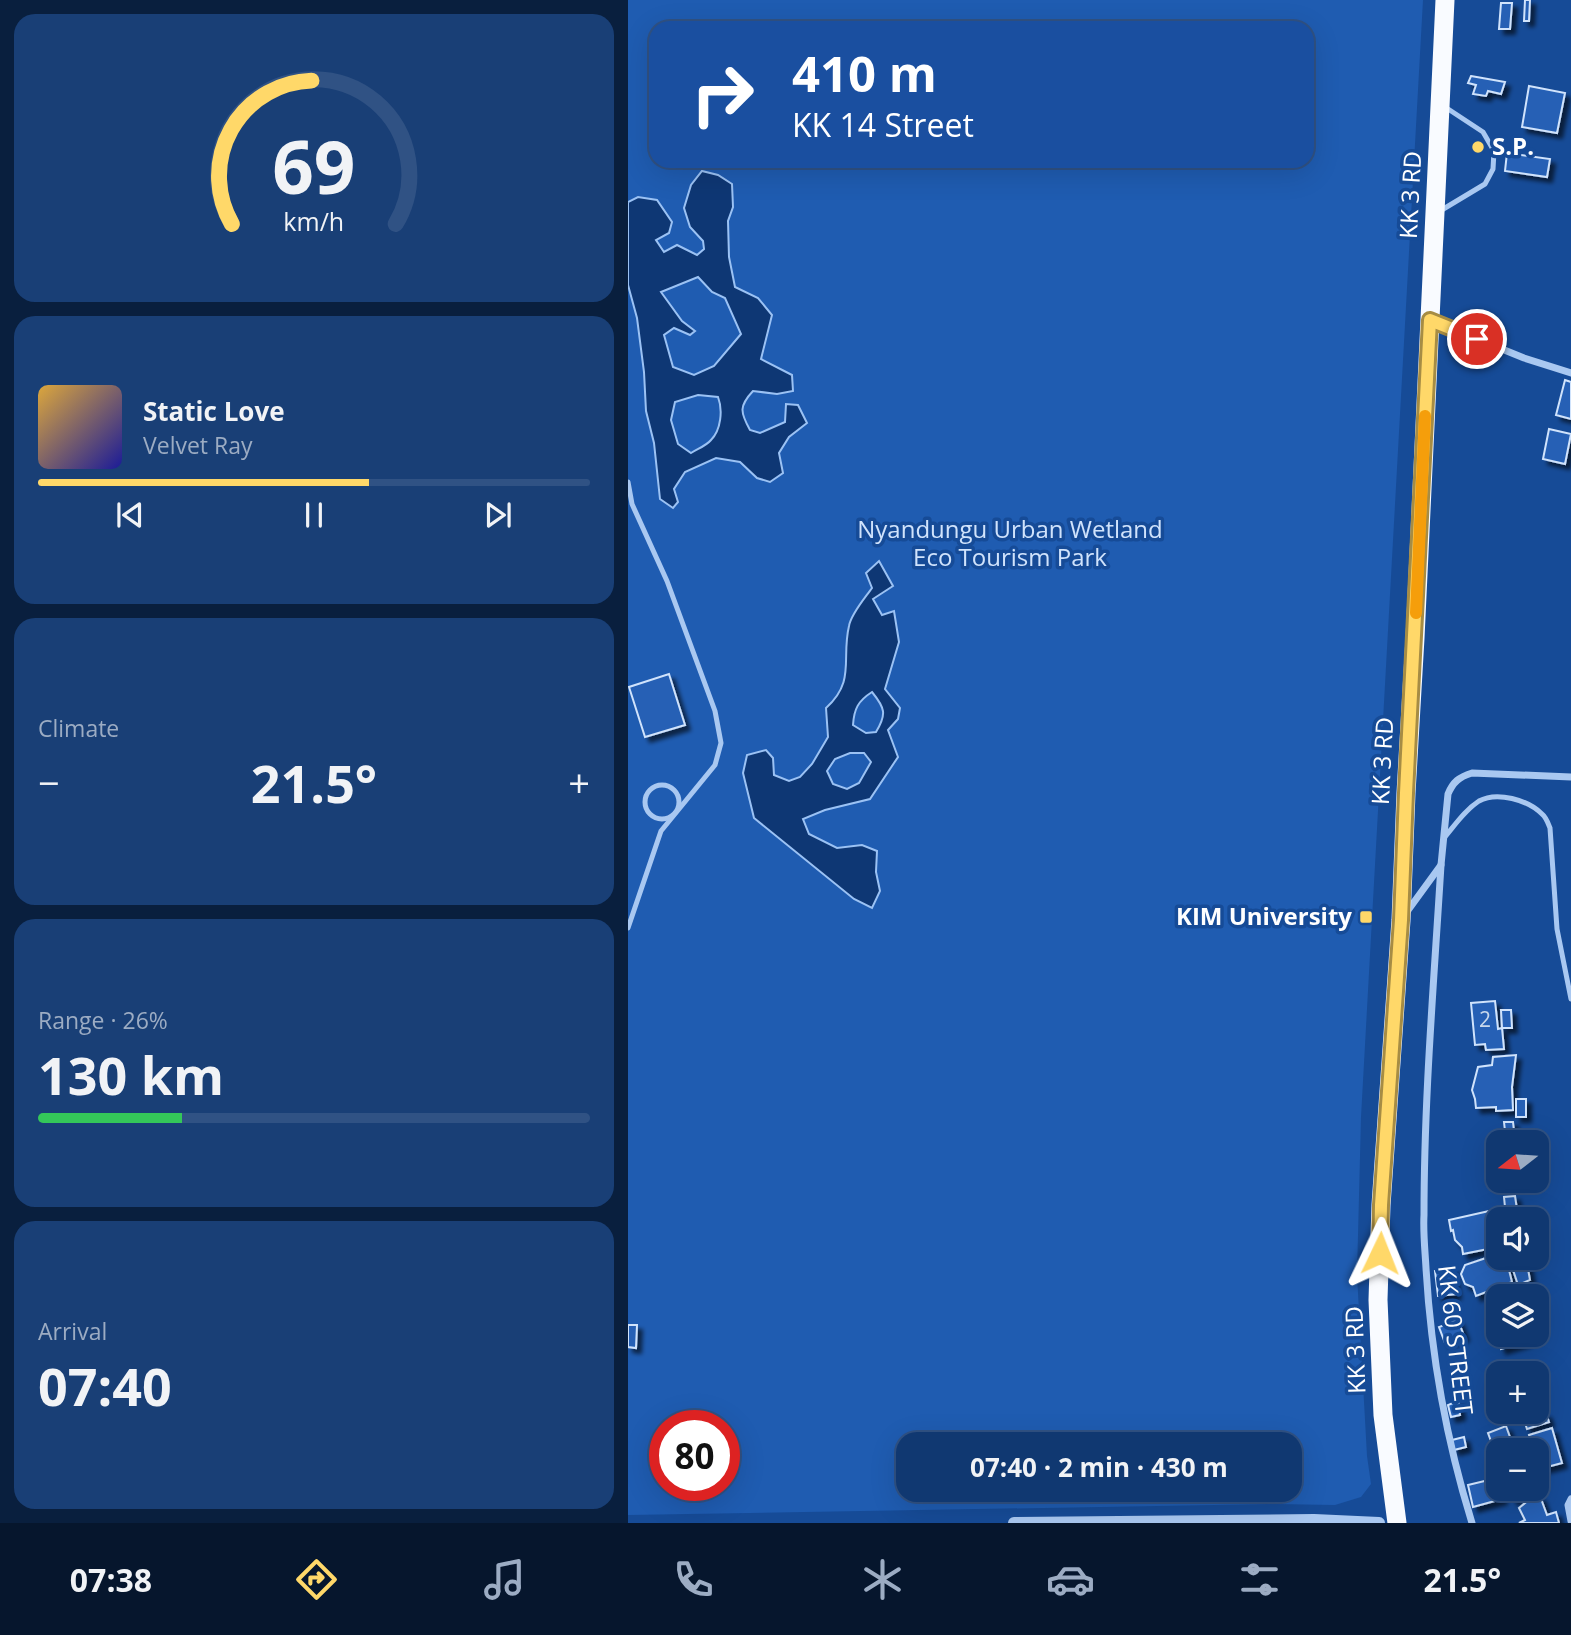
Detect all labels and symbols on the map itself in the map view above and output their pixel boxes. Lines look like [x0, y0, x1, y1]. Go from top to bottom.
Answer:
place label: S.P. [1492, 129, 1534, 162]
marker: S.P. [1470, 139, 1486, 155]
street label: KK 3 RD [1391, 150, 1428, 240]
pin [1447, 309, 1507, 369]
park label: Nyandungu Urban Wetland Eco Tourism Park [857, 512, 1163, 573]
street label: KK 3 RD [1363, 716, 1400, 806]
place label: KIM University [1176, 899, 1352, 932]
marker: KIM University [1358, 909, 1374, 925]
house number: 2 [1479, 1005, 1491, 1033]
north arrow [1486, 1130, 1548, 1194]
position arrow [1343, 1216, 1417, 1290]
street label: KK 60 STREET [1431, 1263, 1482, 1416]
street label: KK 3 RD [1336, 1306, 1373, 1395]
speed limit sign: 80 [649, 1410, 740, 1501]

